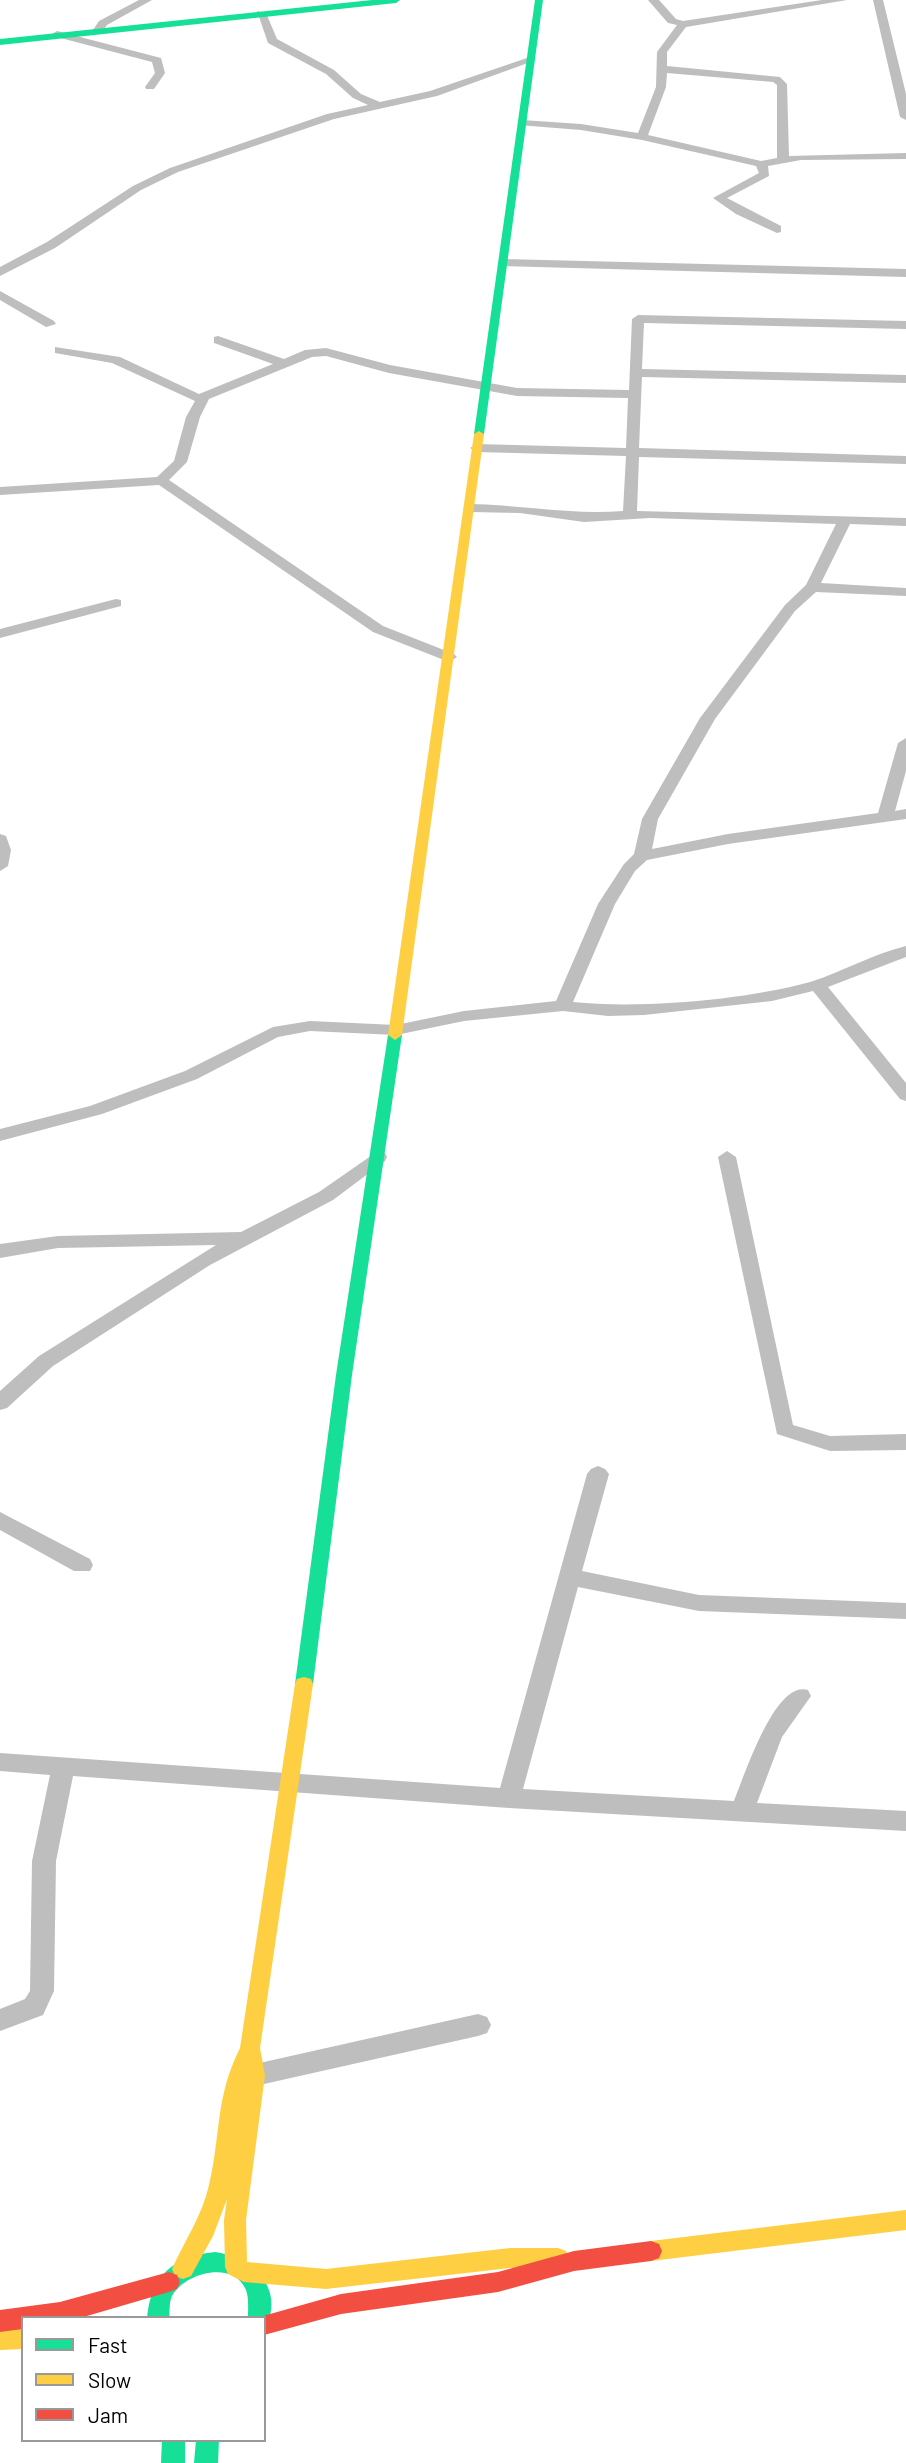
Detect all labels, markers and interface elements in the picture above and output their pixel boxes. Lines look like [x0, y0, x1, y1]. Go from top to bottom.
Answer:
legend [21, 2316, 266, 2442]
text: Fast [88, 2332, 128, 2357]
text: Slow [88, 2367, 131, 2392]
text: Jam [88, 2402, 128, 2427]

